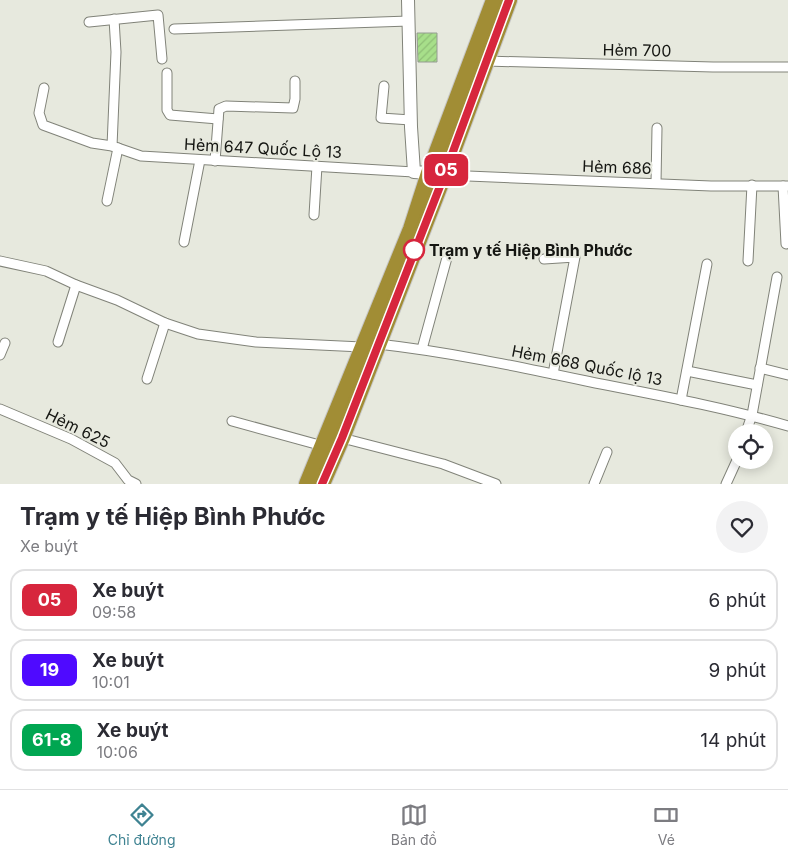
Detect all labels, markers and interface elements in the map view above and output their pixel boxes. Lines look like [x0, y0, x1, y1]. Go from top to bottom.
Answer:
street label: Hẻm 700 [602, 39, 672, 61]
street label: Hẻm 647 Quốc Lộ 13 [184, 134, 342, 162]
line badge: 05 [424, 154, 468, 186]
street label: Hẻm 686 [582, 156, 652, 178]
text: 05 [434, 159, 458, 180]
marker: Trạm y tế Hiệp Bình Phước [403, 239, 425, 261]
place label: Trạm y tế Hiệp Bình Phước [429, 240, 633, 260]
street label: Hẻm 668 Quốc lộ 13 [510, 341, 664, 389]
street label: Hẻm 625 [43, 404, 113, 452]
map controls [728, 424, 773, 469]
button: locate [728, 424, 773, 469]
button: heart [716, 501, 768, 553]
text: Trạm y tế Hiệp Bình Phước [20, 502, 326, 531]
text: Xe buýt [20, 536, 78, 556]
text: Xe buýt [92, 579, 164, 602]
text: 05 [38, 589, 61, 610]
text: 6 phút [709, 589, 766, 612]
text: 09:58 [92, 602, 136, 622]
text: Xe buýt [92, 649, 164, 672]
text: 19 [40, 659, 59, 680]
text: 9 phút [709, 659, 766, 682]
text: 10:01 [92, 672, 130, 692]
text: Xe buýt [97, 719, 168, 742]
text: 61-8 [32, 729, 72, 750]
text: 14 phút [700, 729, 766, 752]
text: 10:06 [97, 742, 138, 762]
tab: Chỉ đường [108, 801, 175, 848]
tab: Bản đồ [391, 801, 437, 848]
tab: Vé [652, 801, 680, 848]

